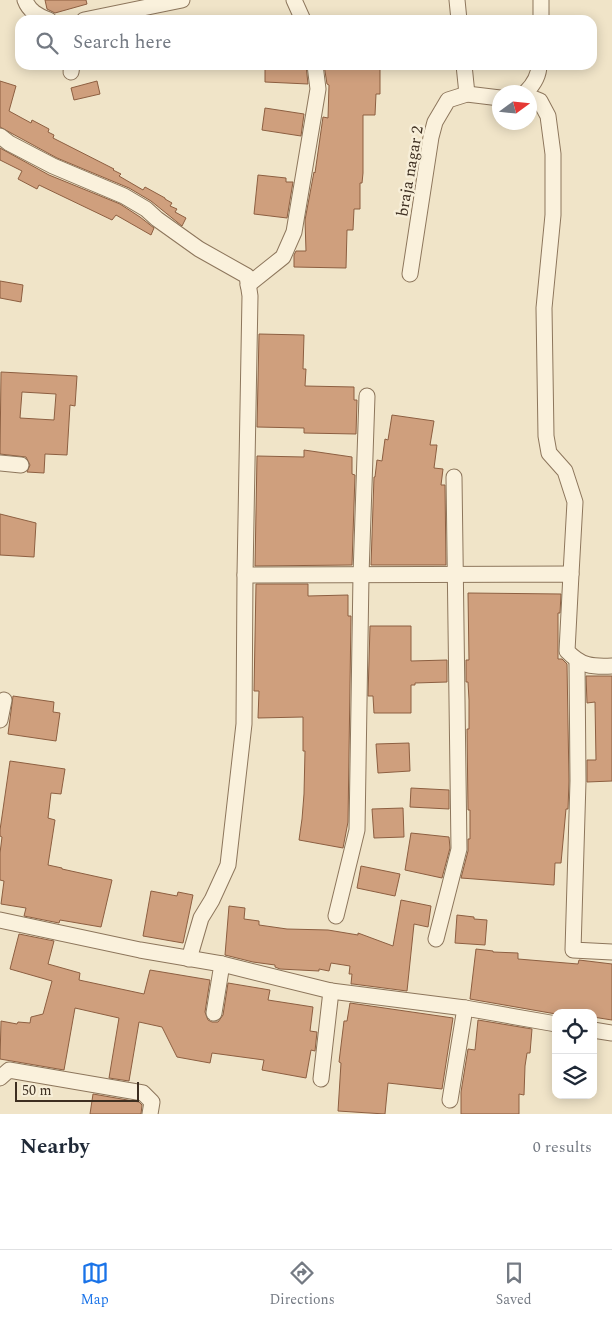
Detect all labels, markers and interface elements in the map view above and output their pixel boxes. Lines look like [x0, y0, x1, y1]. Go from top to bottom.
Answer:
search box [15, 15, 597, 70]
text: Search here [73, 28, 172, 57]
icon: search [33, 29, 61, 57]
north arrow [492, 85, 537, 130]
street label: braja nagar 2 [390, 124, 430, 218]
map controls [552, 1009, 597, 1099]
button: locate [552, 1009, 597, 1054]
button: layers [552, 1054, 597, 1099]
scale bar [15, 1079, 139, 1102]
text: 50 m [22, 1080, 52, 1101]
text: Nearby [20, 1131, 90, 1163]
text: 0 results [533, 1135, 592, 1159]
tab: Map [80, 1259, 109, 1310]
tab: Directions [269, 1259, 335, 1310]
tab: Saved [496, 1259, 532, 1310]

